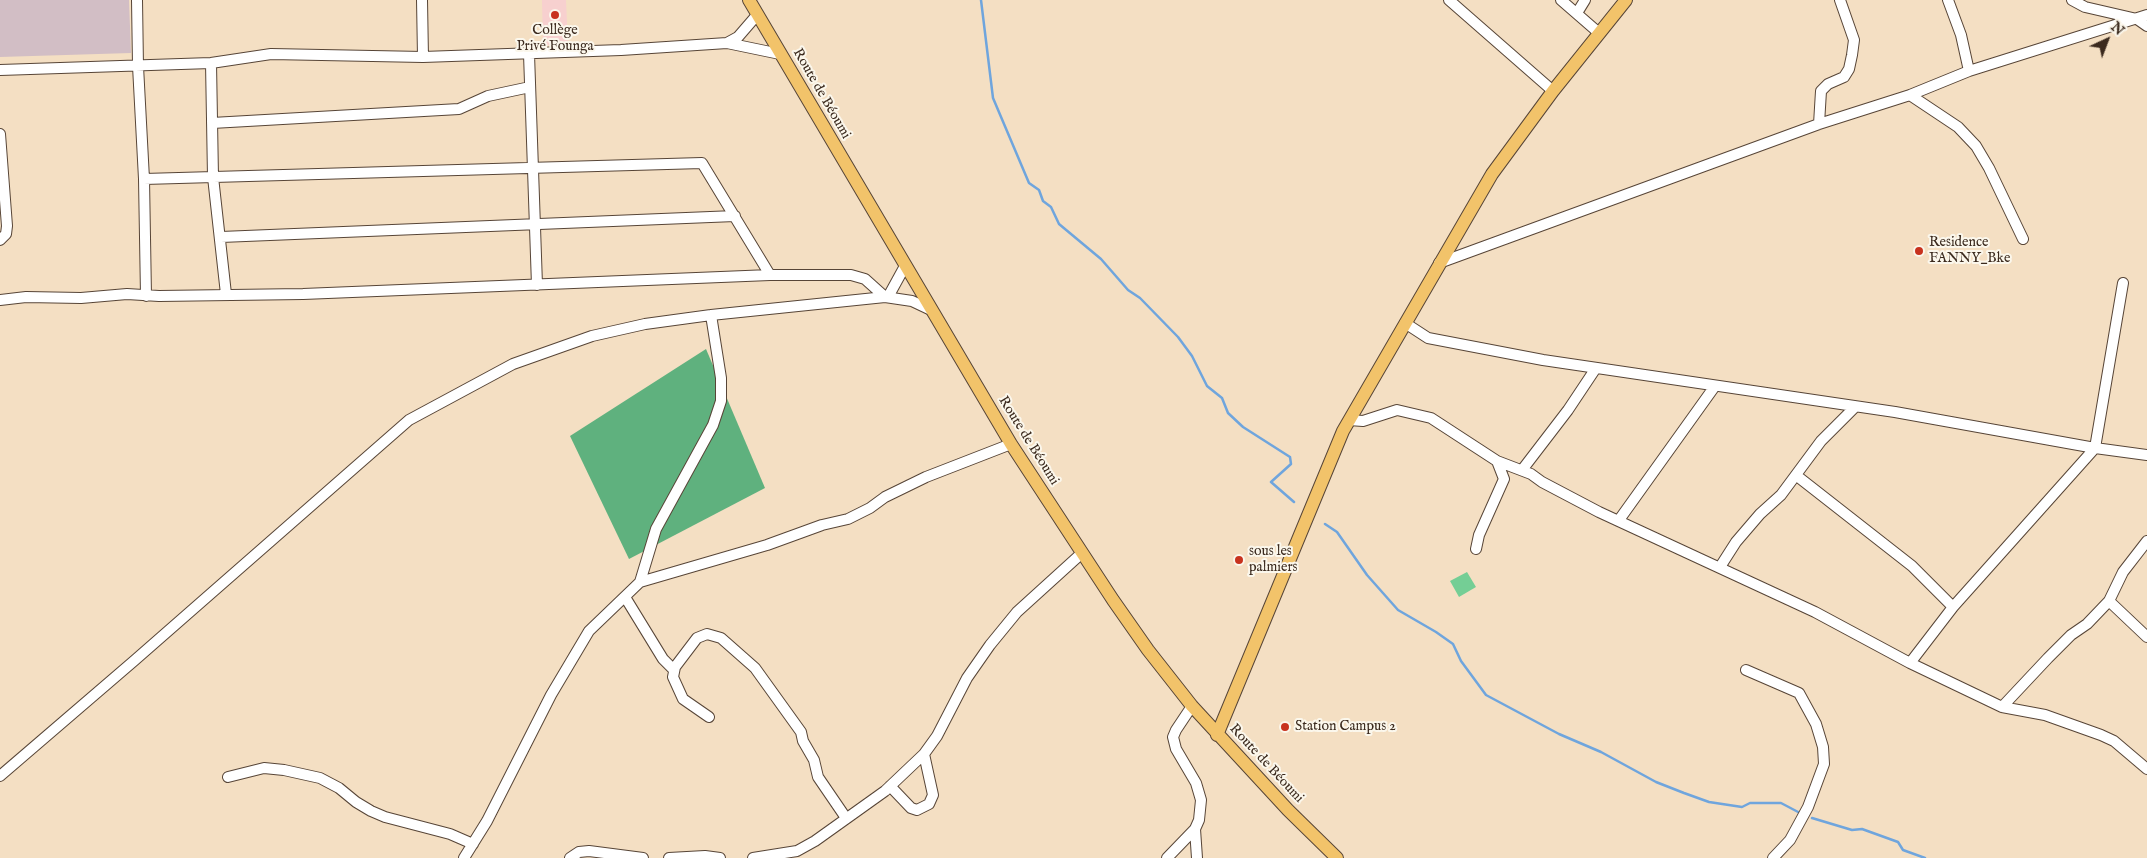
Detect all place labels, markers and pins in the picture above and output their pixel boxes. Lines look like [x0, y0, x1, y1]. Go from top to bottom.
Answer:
marker: Collège Privé Founga [549, 9, 561, 21]
place label: Collège Privé Founga [516, 23, 594, 56]
place label: Residence FANNY_Bke [1929, 235, 2010, 268]
marker: Residence FANNY_Bke [1913, 245, 1925, 257]
place label: sous les palmiers [1249, 544, 1297, 576]
marker: sous les palmiers [1233, 554, 1245, 566]
place label: Station Campus 2 [1295, 719, 1396, 735]
marker: Station Campus 2 [1279, 721, 1291, 733]

